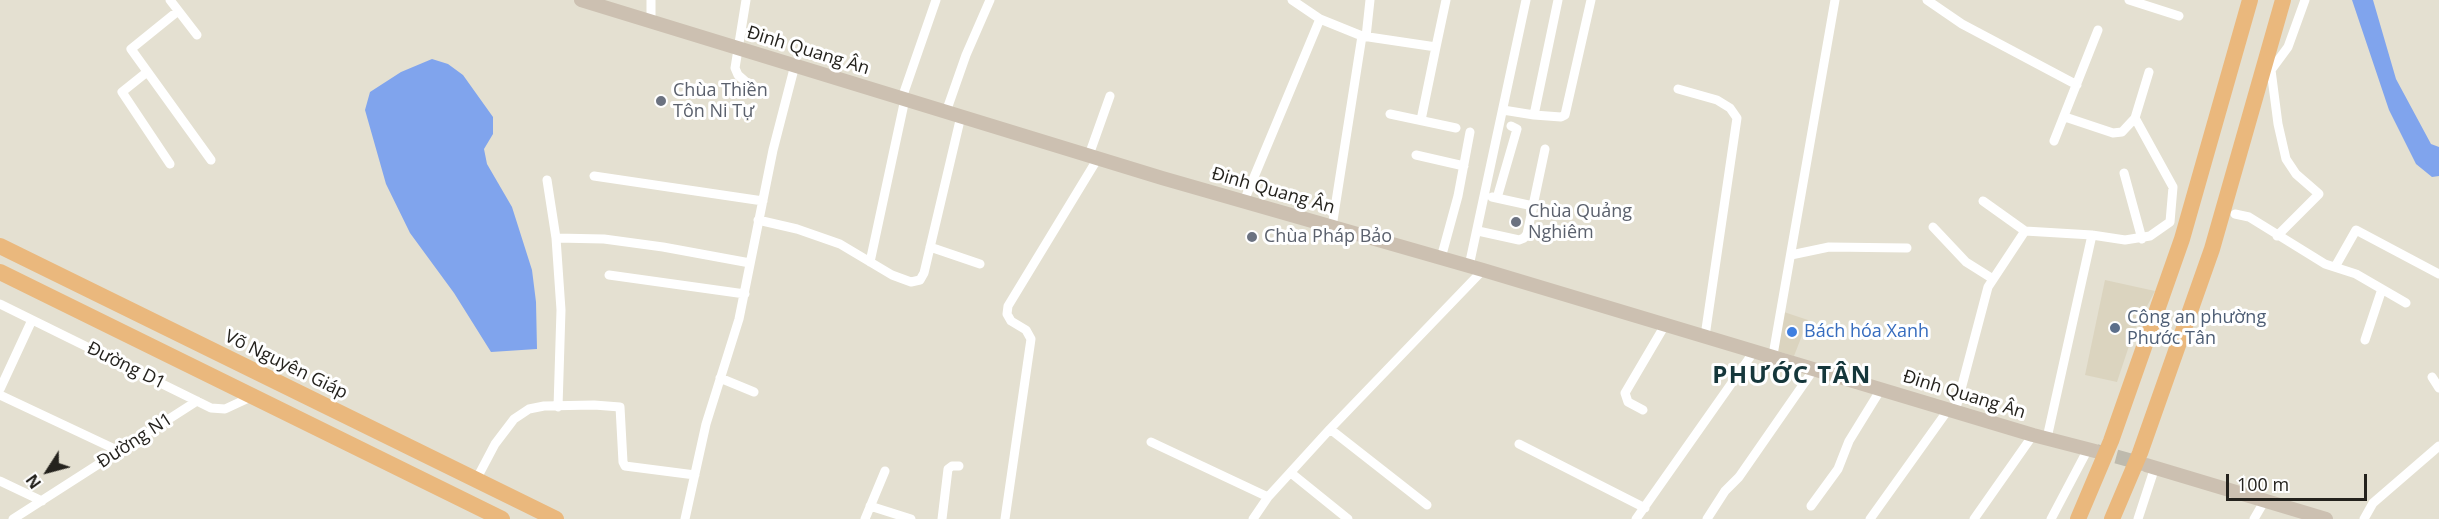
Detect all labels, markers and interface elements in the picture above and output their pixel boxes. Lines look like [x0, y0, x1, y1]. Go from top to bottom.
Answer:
street label: Đinh Quang Ân [744, 22, 872, 80]
place label: Chùa Thiền Tôn Ni Tự [673, 80, 768, 122]
marker: Chùa Thiền Tôn Ni Tự [654, 94, 668, 108]
street label: Đinh Quang Ân [1209, 163, 1337, 219]
place label: Chùa Quảng Nghiêm [1528, 201, 1632, 244]
marker: Chùa Quảng Nghiêm [1509, 215, 1523, 229]
place label: Chùa Pháp Bảo [1264, 226, 1392, 248]
marker: Chùa Pháp Bảo [1245, 230, 1259, 244]
place label: Công an phường Phước Tân [2127, 307, 2266, 350]
place label: Bách hóa Xanh [1804, 321, 1929, 343]
marker: Công an phường Phước Tân [2108, 321, 2122, 335]
marker: Bách hóa Xanh [1785, 325, 1799, 339]
street label: Võ Nguyên Giáp [221, 326, 351, 404]
street label: Đường D1 [83, 338, 169, 394]
district label: PHƯỚC TÂN [1712, 362, 1872, 390]
street label: Đinh Quang Ân [1900, 366, 2028, 424]
street label: Đường N1 [93, 409, 177, 473]
north arrow [18, 441, 78, 501]
scale bar [2229, 462, 2370, 500]
text: N [21, 470, 46, 493]
text: 100 m [2237, 472, 2289, 496]

